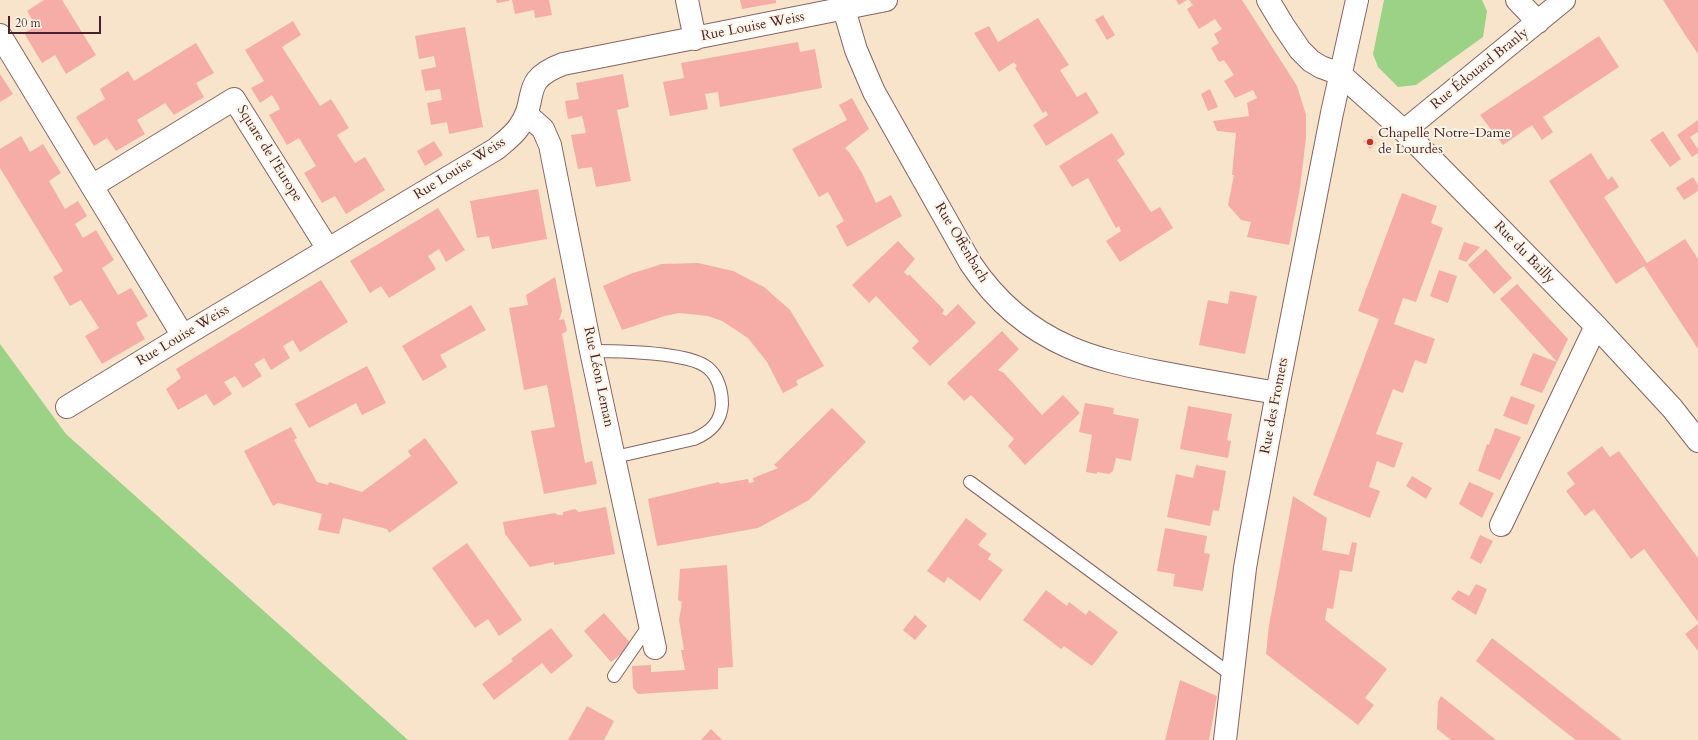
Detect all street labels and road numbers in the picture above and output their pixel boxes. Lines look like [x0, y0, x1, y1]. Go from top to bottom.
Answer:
street label: Rue Louise Weiss [700, 9, 806, 45]
street label: Rue Édouard Branly [1428, 24, 1532, 114]
street label: Square de l'Europe [233, 103, 305, 205]
street label: Rue Louise Weiss [411, 134, 509, 204]
street label: Rue Offenbach [931, 200, 991, 286]
street label: Rue du Bailly [1490, 218, 1558, 288]
street label: Rue Louise Weiss [134, 302, 232, 370]
street label: Rue Léon Leman [579, 325, 617, 429]
street label: Rue des Fromets [1257, 356, 1293, 456]

